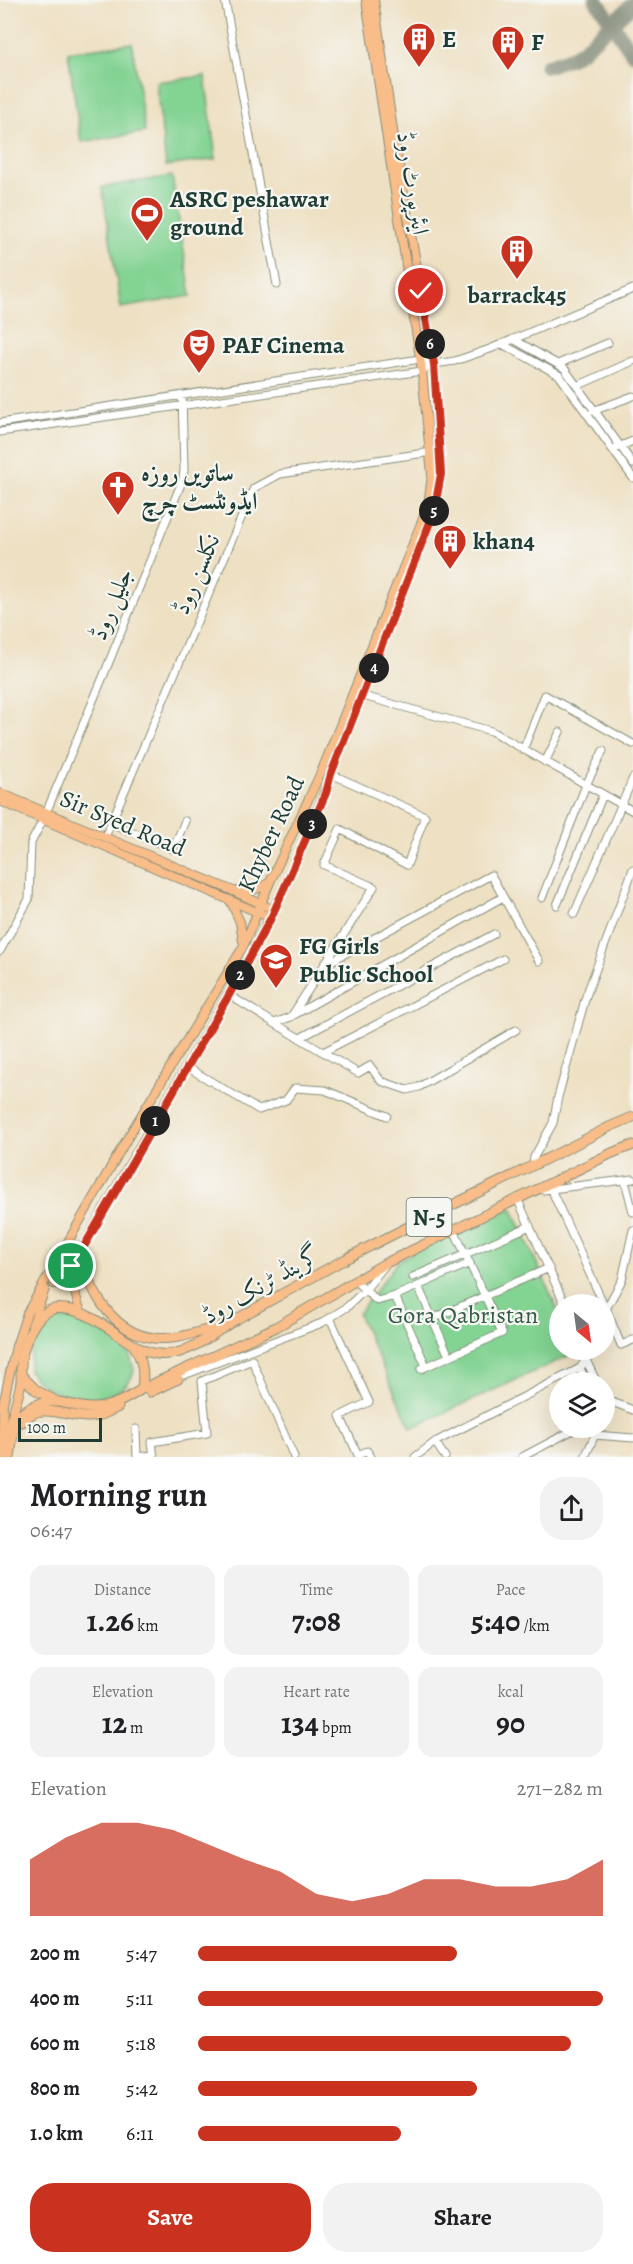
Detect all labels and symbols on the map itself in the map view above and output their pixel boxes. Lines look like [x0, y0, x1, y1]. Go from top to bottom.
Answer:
building icon: E [401, 21, 437, 68]
place label: E [442, 23, 456, 55]
building icon: F [490, 24, 526, 71]
place label: F [531, 26, 544, 58]
street label: ایئرپورٹ روڈ [388, 129, 437, 237]
place label: ASRC peshawar ground [169, 183, 329, 243]
sports icon: ASRC peshawar ground [129, 195, 165, 242]
building icon: barrack45 [499, 233, 535, 280]
pin [395, 265, 446, 316]
place label: barrack45 [466, 279, 567, 311]
theatre icon: PAF Cinema [181, 327, 217, 374]
place label: PAF Cinema [222, 329, 345, 361]
pin: 6 [415, 329, 445, 359]
place label: ساتویں روزہ ایڈونٹسٹ چرچ [141, 457, 257, 523]
church icon: ساتویں روزہ ایڈونٹسٹ چرچ [100, 469, 136, 516]
pin: 5 [419, 496, 449, 526]
building icon: khan4 [432, 523, 468, 570]
place label: khan4 [473, 525, 535, 557]
street label: نکلسن روڈ [165, 529, 227, 619]
street label: جلیل روڈ [82, 563, 141, 645]
pin: 4 [359, 653, 389, 683]
street label: Khyber Road [230, 770, 312, 897]
street label: Sir Syed Road [55, 782, 191, 864]
pin: 3 [297, 809, 327, 839]
place label: FG Girls Public School [299, 930, 434, 990]
school or university icon: FG Girls Public School [258, 942, 294, 989]
pin: 2 [225, 960, 255, 990]
pin: 1 [140, 1106, 170, 1136]
road number: N-5 [406, 1198, 452, 1236]
street label: گرینڈ ٹرنک روڈ [196, 1238, 326, 1332]
pin [45, 1240, 96, 1291]
north arrow [549, 1294, 615, 1360]
park label: Gora Qabristan [388, 1299, 538, 1331]
scale bar [18, 1415, 102, 1442]

